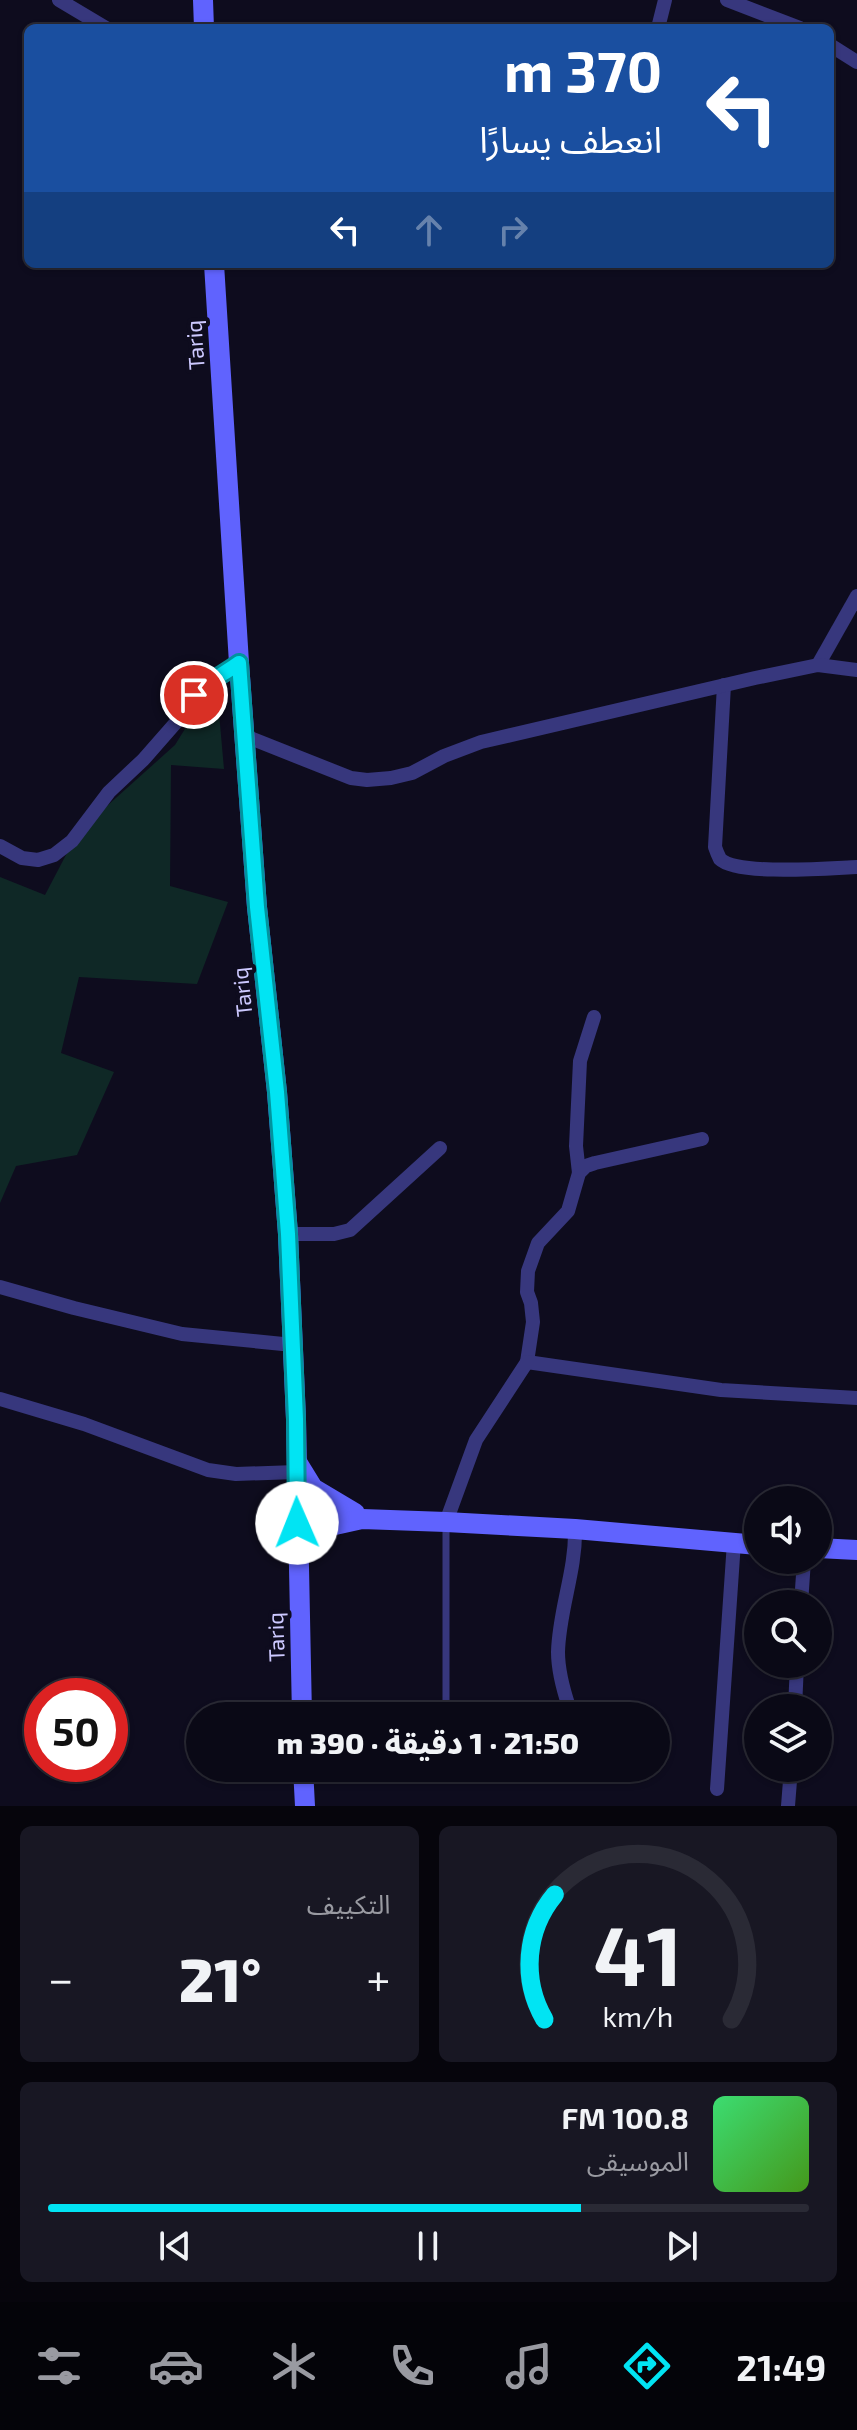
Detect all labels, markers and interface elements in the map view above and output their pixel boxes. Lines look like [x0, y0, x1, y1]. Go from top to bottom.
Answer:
text: 370 m [504, 36, 662, 103]
icon: left [690, 56, 794, 160]
text: انعطف يسارًا [479, 117, 662, 160]
icon: left [323, 208, 367, 252]
icon: ahead [407, 208, 451, 252]
icon: right [491, 208, 535, 252]
street label: Tariq [179, 319, 209, 371]
pin [160, 661, 228, 729]
icon: arrive [172, 673, 216, 717]
street label: Tariq [225, 966, 257, 1018]
position arrow [255, 1481, 339, 1565]
map controls [744, 1486, 832, 1782]
button: sound [744, 1486, 832, 1574]
button: search [744, 1590, 832, 1678]
street label: Tariq [261, 1612, 289, 1662]
speed limit sign: 50 [24, 1678, 128, 1782]
button: layers [744, 1694, 832, 1782]
text: 21:50 · 1 دقيقة · 390 m [277, 1724, 579, 1760]
text: التكييف [307, 1888, 391, 1919]
text: 41 [593, 1903, 682, 2003]
text: 21° [179, 1942, 261, 2014]
text: − [48, 1951, 74, 2004]
text: + [366, 1951, 391, 2004]
text: km/h [602, 1998, 673, 2033]
text: 100.8 FM [562, 2099, 689, 2135]
text: الموسيقى [587, 2145, 689, 2176]
icon: previous [153, 2224, 197, 2268]
icon: pause [406, 2224, 450, 2268]
icon: next [660, 2224, 704, 2268]
icon: filters [31, 2338, 87, 2394]
icon: car [148, 2338, 204, 2394]
icon: climate [266, 2338, 322, 2394]
icon: phone [384, 2338, 440, 2394]
icon: music [501, 2338, 557, 2394]
icon: directions [619, 2338, 675, 2394]
text: 21:49 [736, 2345, 826, 2388]

